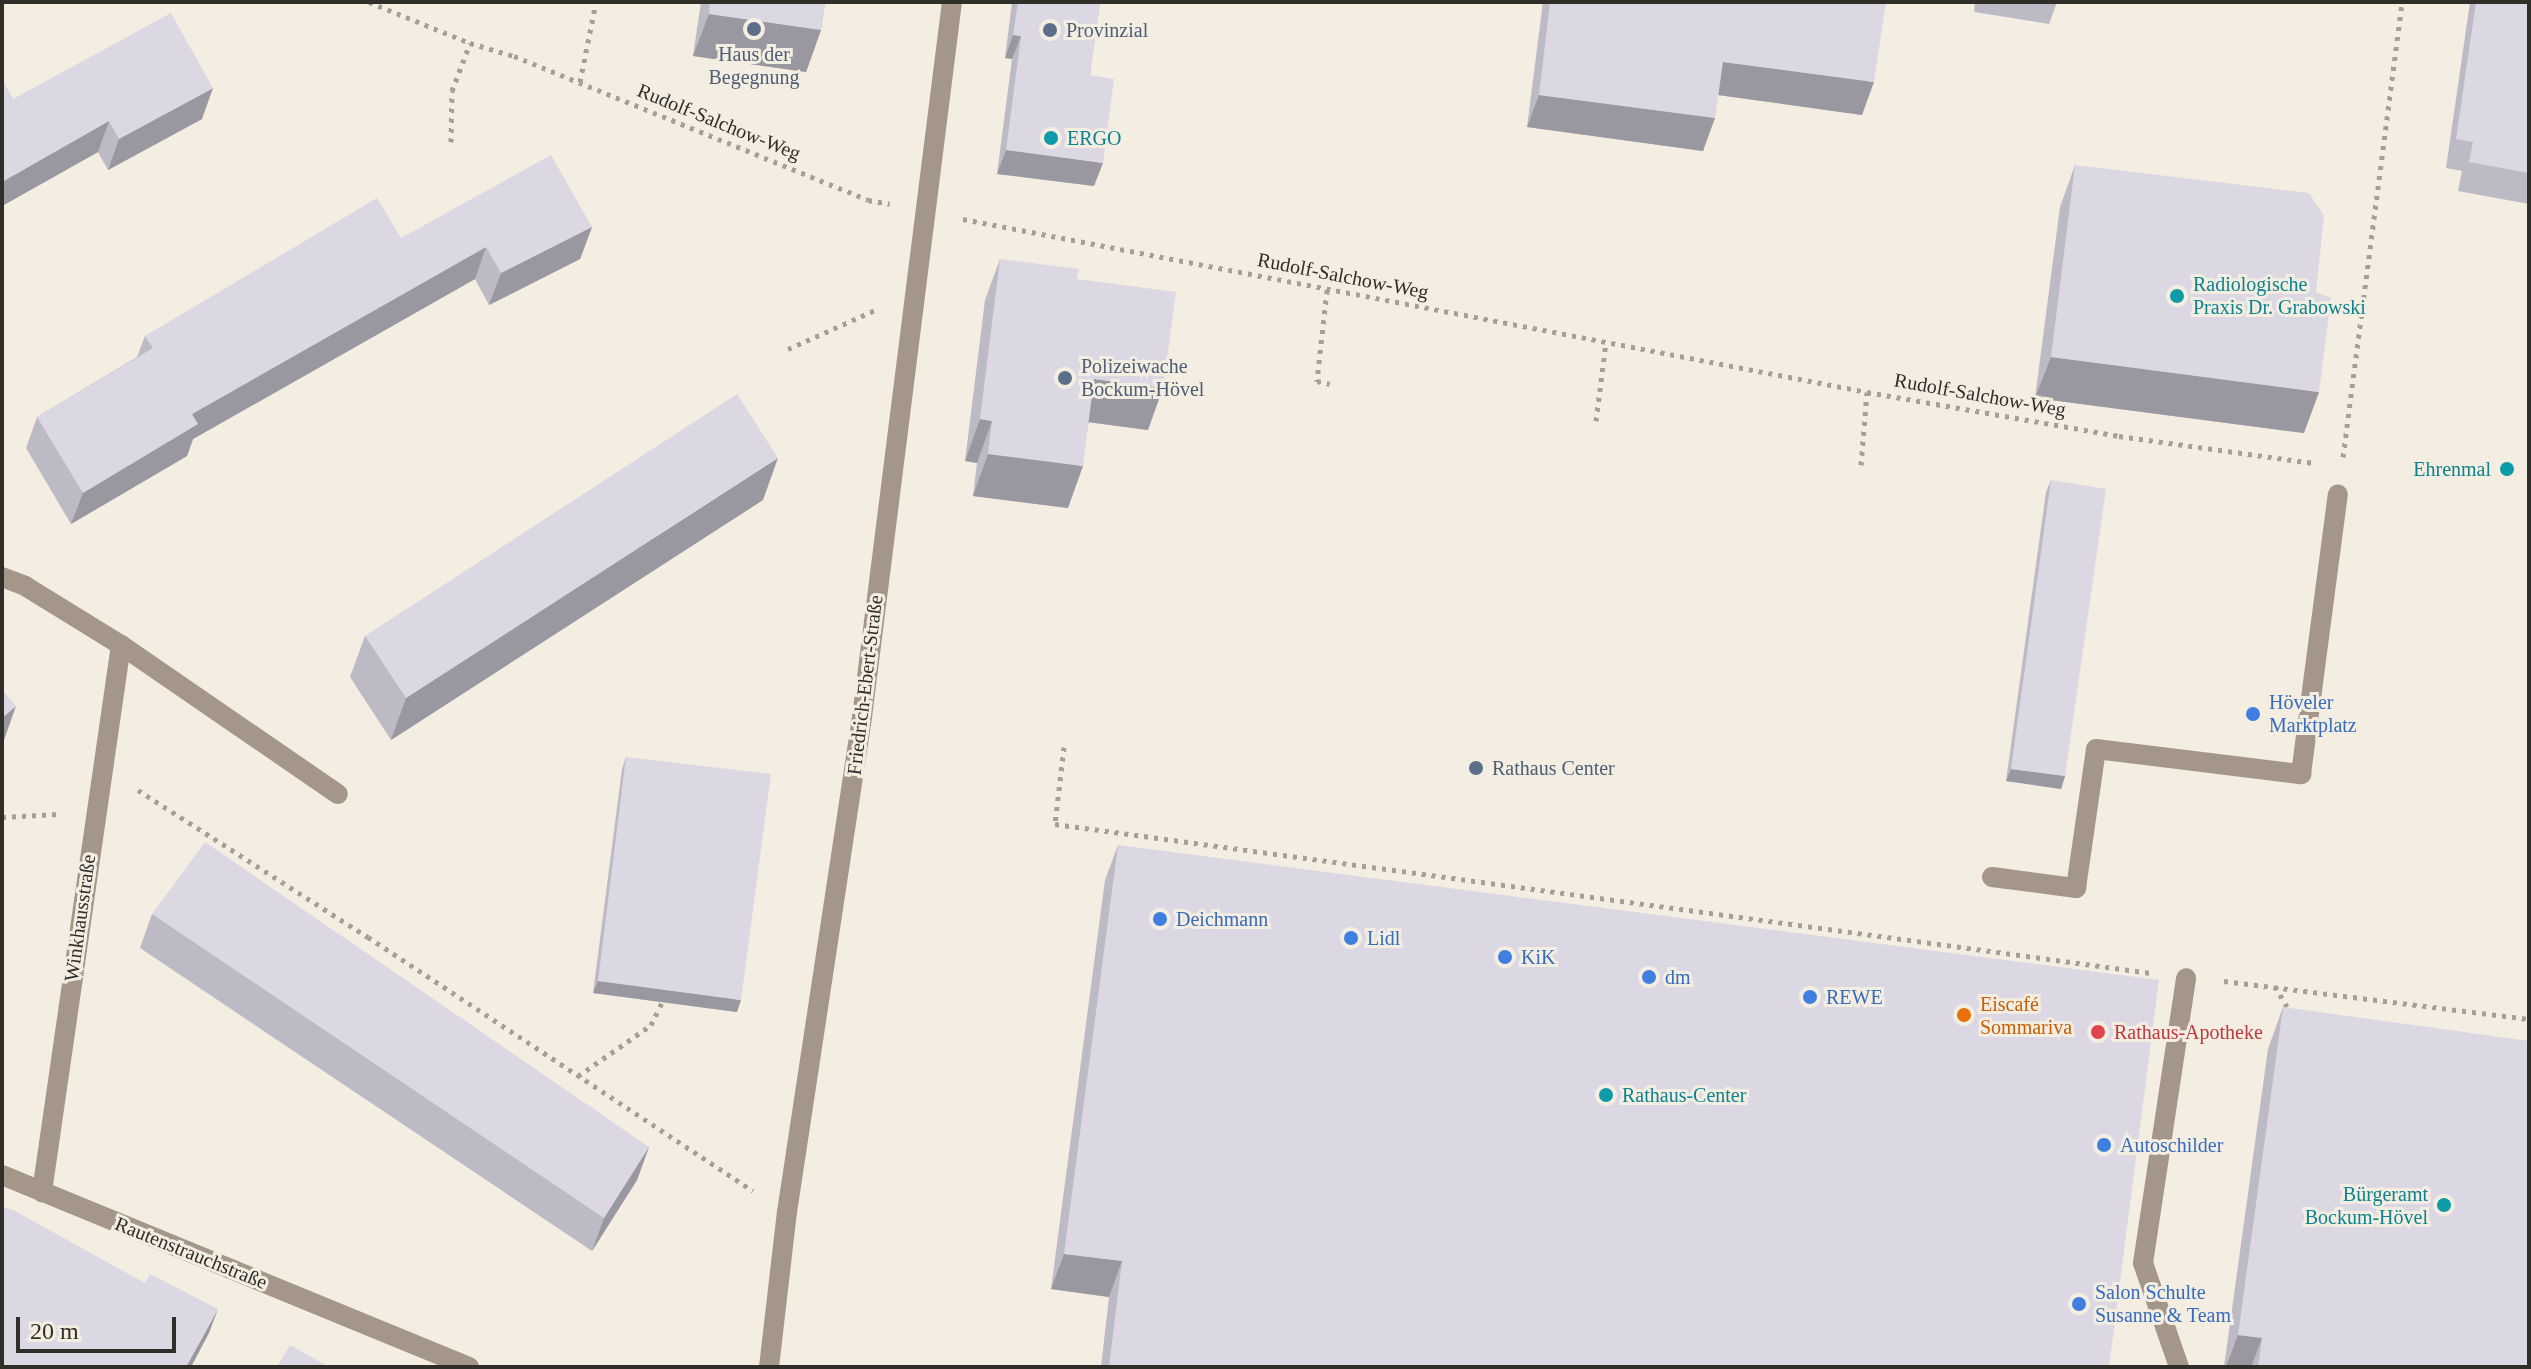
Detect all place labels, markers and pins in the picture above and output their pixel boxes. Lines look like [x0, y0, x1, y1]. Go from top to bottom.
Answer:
place label: Provinzial [1066, 18, 1148, 42]
marker: Haus der Begegnung [745, 20, 763, 38]
marker: Provinzial [1041, 21, 1059, 39]
place label: Haus der Begegnung [708, 42, 800, 89]
place label: ERGO [1067, 126, 1121, 150]
marker: ERGO [1042, 129, 1060, 147]
place label: Radiologische Praxis Dr. Grabowski [2193, 272, 2366, 319]
marker: Radiologische Praxis Dr. Grabowski [2168, 287, 2186, 305]
place label: Polizeiwache Bockum-Hövel [1081, 354, 1204, 401]
marker: Polizeiwache Bockum-Hövel [1056, 369, 1074, 387]
place label: Ehrenmal [2413, 457, 2491, 481]
marker: Ehrenmal [2498, 460, 2516, 478]
place label: Höveler Marktplatz [2269, 690, 2357, 737]
marker: Höveler Marktplatz [2244, 705, 2262, 723]
place label: Rathaus Center [1492, 756, 1615, 780]
marker: Rathaus Center [1467, 759, 1485, 777]
place label: Deichmann [1176, 907, 1268, 931]
marker: Deichmann [1151, 910, 1169, 928]
place label: Lidl [1367, 926, 1400, 950]
marker: Lidl [1342, 929, 1360, 947]
place label: KiK [1521, 945, 1555, 969]
marker: KiK [1496, 948, 1514, 966]
place label: dm [1665, 965, 1691, 989]
marker: dm [1640, 968, 1658, 986]
place label: REWE [1826, 985, 1883, 1009]
marker: REWE [1801, 988, 1819, 1006]
place label: Eiscafé Sommariva [1980, 992, 2072, 1039]
marker: Eiscafé Sommariva [1955, 1006, 1973, 1024]
place label: Rathaus-Apotheke [2114, 1020, 2263, 1044]
marker: Rathaus-Apotheke [2089, 1023, 2107, 1041]
place label: Rathaus-Center [1622, 1083, 1746, 1107]
marker: Rathaus-Center [1597, 1086, 1615, 1104]
place label: Autoschilder [2120, 1133, 2223, 1157]
marker: Autoschilder [2095, 1136, 2113, 1154]
place label: Bürgeramt Bockum-Hövel [2305, 1182, 2428, 1229]
marker: Bürgeramt Bockum-Hövel [2435, 1196, 2453, 1214]
place label: Salon Schulte Susanne & Team [2095, 1280, 2231, 1327]
marker: Salon Schulte Susanne & Team [2070, 1295, 2088, 1313]

